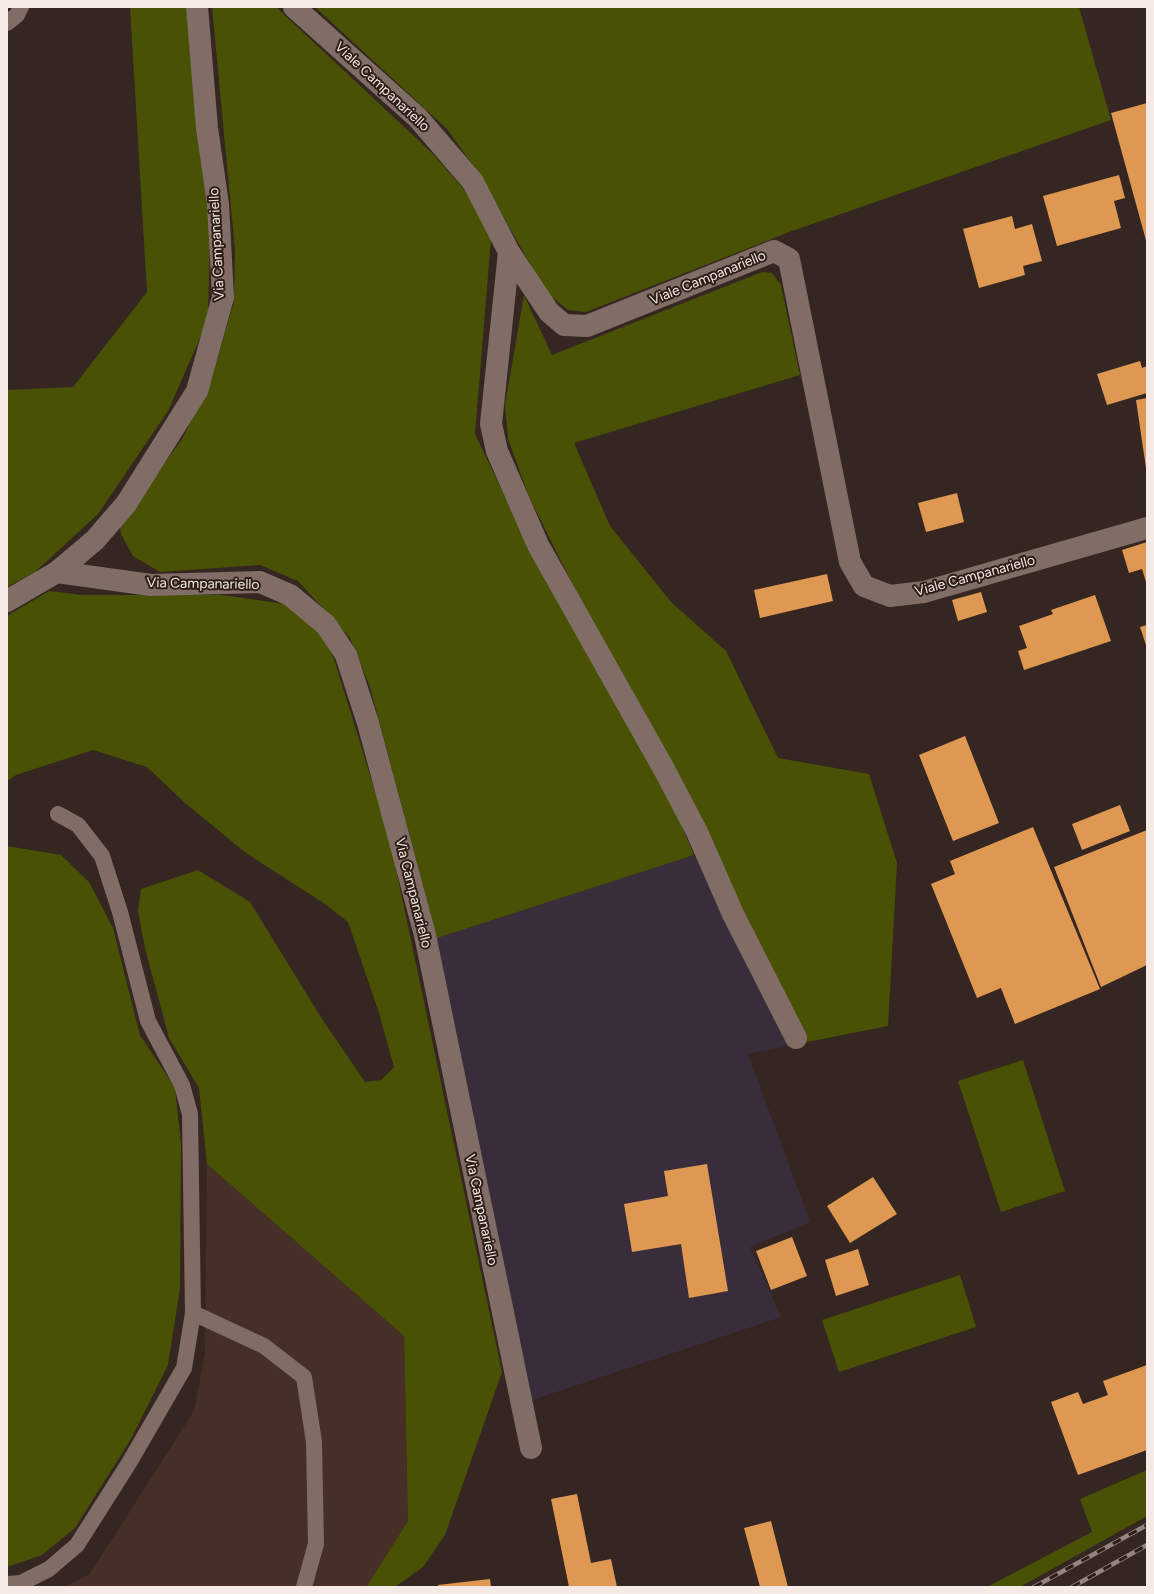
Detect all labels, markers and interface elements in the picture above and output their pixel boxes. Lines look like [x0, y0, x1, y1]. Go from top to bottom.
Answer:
street label: Viale Campanariello [331, 39, 433, 135]
street label: Via Campanariello [206, 187, 228, 301]
street label: Viale Campanariello [648, 247, 768, 309]
street label: Viale Campanariello [913, 552, 1037, 600]
street label: Via Campanariello [146, 575, 260, 593]
street label: Via Campanariello [391, 836, 435, 950]
street label: Via Campanariello [461, 1153, 501, 1267]

